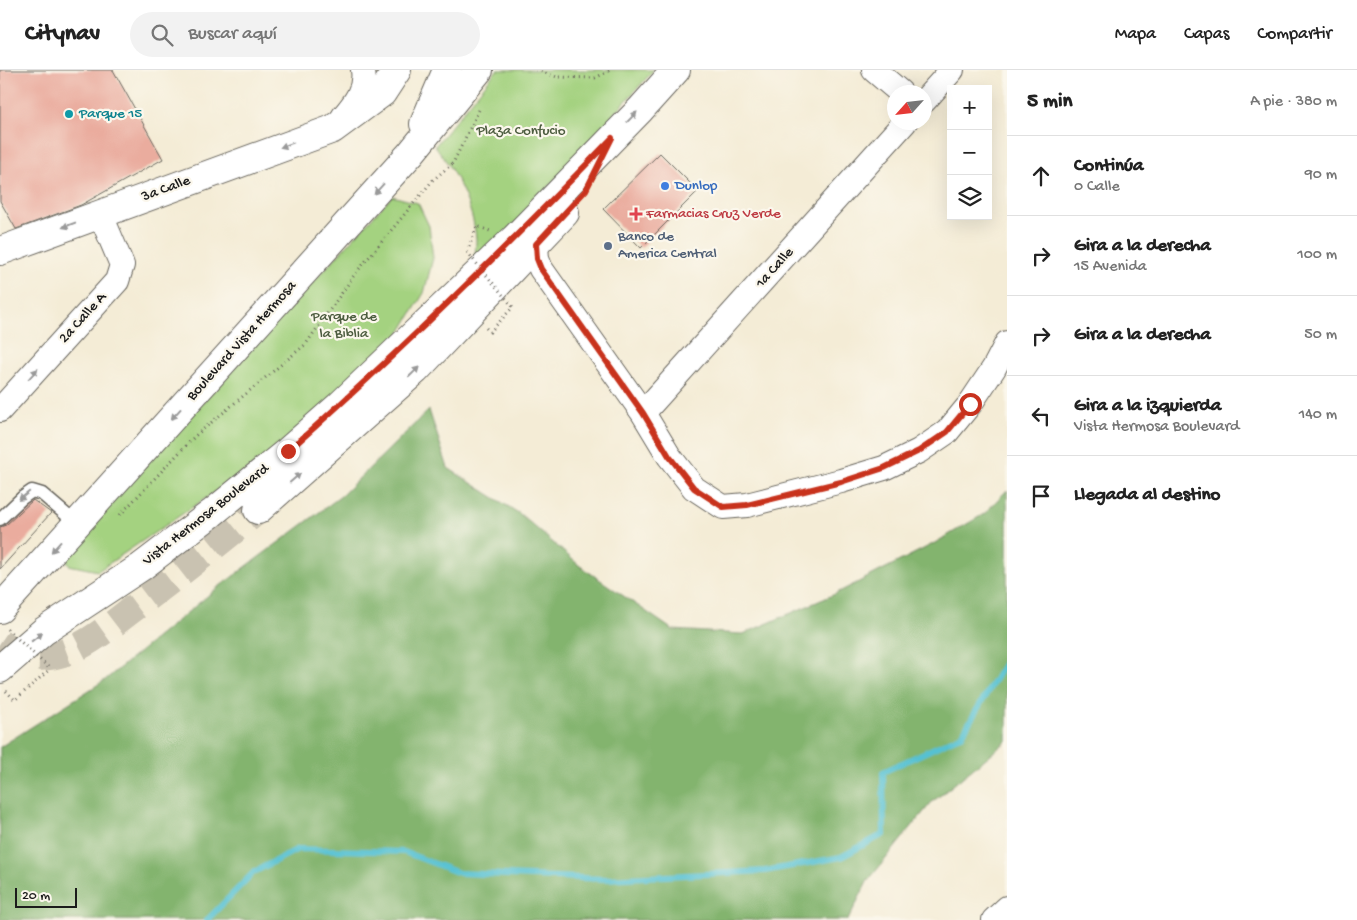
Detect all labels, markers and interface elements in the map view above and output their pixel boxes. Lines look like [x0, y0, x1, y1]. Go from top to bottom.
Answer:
search box [130, 12, 480, 57]
text: Citynav [25, 20, 100, 49]
icon: search [148, 21, 176, 49]
text: Buscar aquí [188, 23, 277, 46]
text: Mapa [1115, 24, 1156, 45]
text: Capas [1184, 24, 1229, 45]
text: Compartir [1257, 24, 1332, 45]
north arrow [887, 85, 932, 130]
map controls [947, 85, 992, 220]
button: + [947, 85, 992, 130]
text: 5 min [1027, 90, 1072, 115]
text: A pie · 380 m [1250, 93, 1337, 112]
place label: Parque 15 [78, 105, 142, 123]
marker: Parque 15 [63, 108, 75, 120]
one-way arrow [626, 112, 638, 124]
park label: Plaza Confucio [475, 122, 566, 140]
button: − [947, 130, 992, 175]
one-way arrow [280, 142, 295, 149]
text: Continúa [1074, 155, 1144, 178]
icon: ahead [1027, 162, 1055, 190]
text: 90 m [1305, 166, 1337, 185]
street label: 3a Calle [138, 172, 193, 206]
button: layers [947, 175, 992, 220]
place label: Dunlop [674, 177, 718, 195]
text: 0 Calle [1074, 178, 1120, 197]
marker: Dunlop [659, 180, 671, 192]
one-way arrow [373, 182, 385, 194]
place label: Farmacias Cruz Verde [645, 205, 781, 223]
marker: Farmacias Cruz Verde [630, 208, 642, 220]
one-way arrow [61, 221, 76, 229]
place label: Banco de America Central [617, 228, 717, 263]
text: Gira a la derecha [1074, 235, 1211, 258]
marker: Banco de America Central [602, 240, 614, 252]
icon: right [1027, 242, 1055, 270]
street label: 1a Calle [751, 244, 798, 293]
text: 100 m [1297, 246, 1337, 265]
text: 15 Avenida [1074, 258, 1147, 277]
street label: Boulevard Vista Hermosa [183, 277, 301, 405]
street label: 2a Calle A [55, 288, 111, 347]
park label: Parque de la Biblia [310, 308, 377, 343]
icon: right [1027, 322, 1055, 350]
text: Gira a la derecha [1074, 324, 1211, 347]
text: 50 m [1304, 326, 1337, 345]
one-way arrow [408, 366, 420, 378]
one-way arrow [27, 369, 39, 381]
route start [959, 393, 982, 416]
text: Gira a la izquierda [1074, 395, 1221, 418]
icon: left [1027, 402, 1055, 430]
text: 140 m [1299, 406, 1337, 425]
one-way arrow [170, 407, 182, 419]
text: Vista Hermosa Boulevard [1074, 418, 1240, 437]
route end [277, 440, 300, 463]
street label: Vista Hermosa Boulevard [139, 459, 274, 570]
one-way arrow [288, 472, 300, 484]
icon: arrive [1027, 482, 1055, 510]
text: Llegada al destino [1074, 484, 1220, 507]
one-way arrow [18, 491, 31, 502]
one-way arrow [50, 541, 62, 553]
one-way arrow [30, 631, 43, 642]
scale bar [15, 885, 78, 908]
text: 20 m [22, 888, 50, 905]

